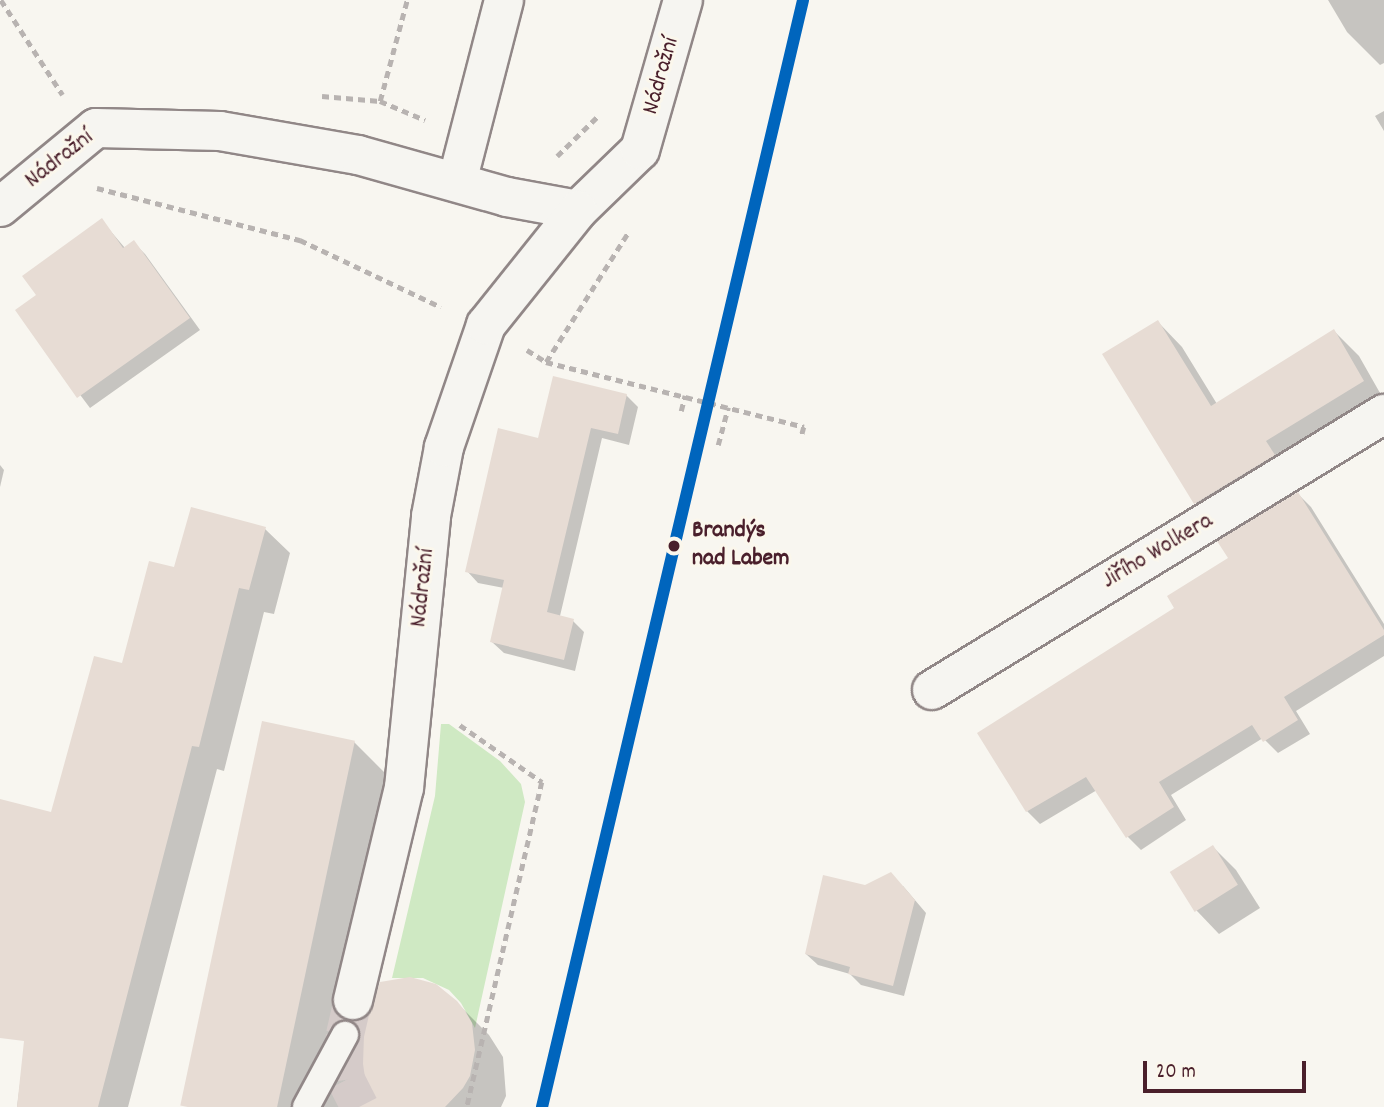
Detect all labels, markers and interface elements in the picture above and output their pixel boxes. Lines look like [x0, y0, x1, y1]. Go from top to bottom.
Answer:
street label: Nádražní [637, 34, 687, 118]
street label: Nádražní [20, 124, 100, 196]
street label: Jiřího Wolkera [1097, 508, 1219, 596]
place label: Brandýs nad Labem [692, 518, 790, 574]
marker: Brandýs nad Labem [662, 534, 686, 558]
street label: Nádražní [406, 547, 442, 629]
scale bar [1146, 1048, 1309, 1092]
text: 20 m [1156, 1058, 1196, 1088]

